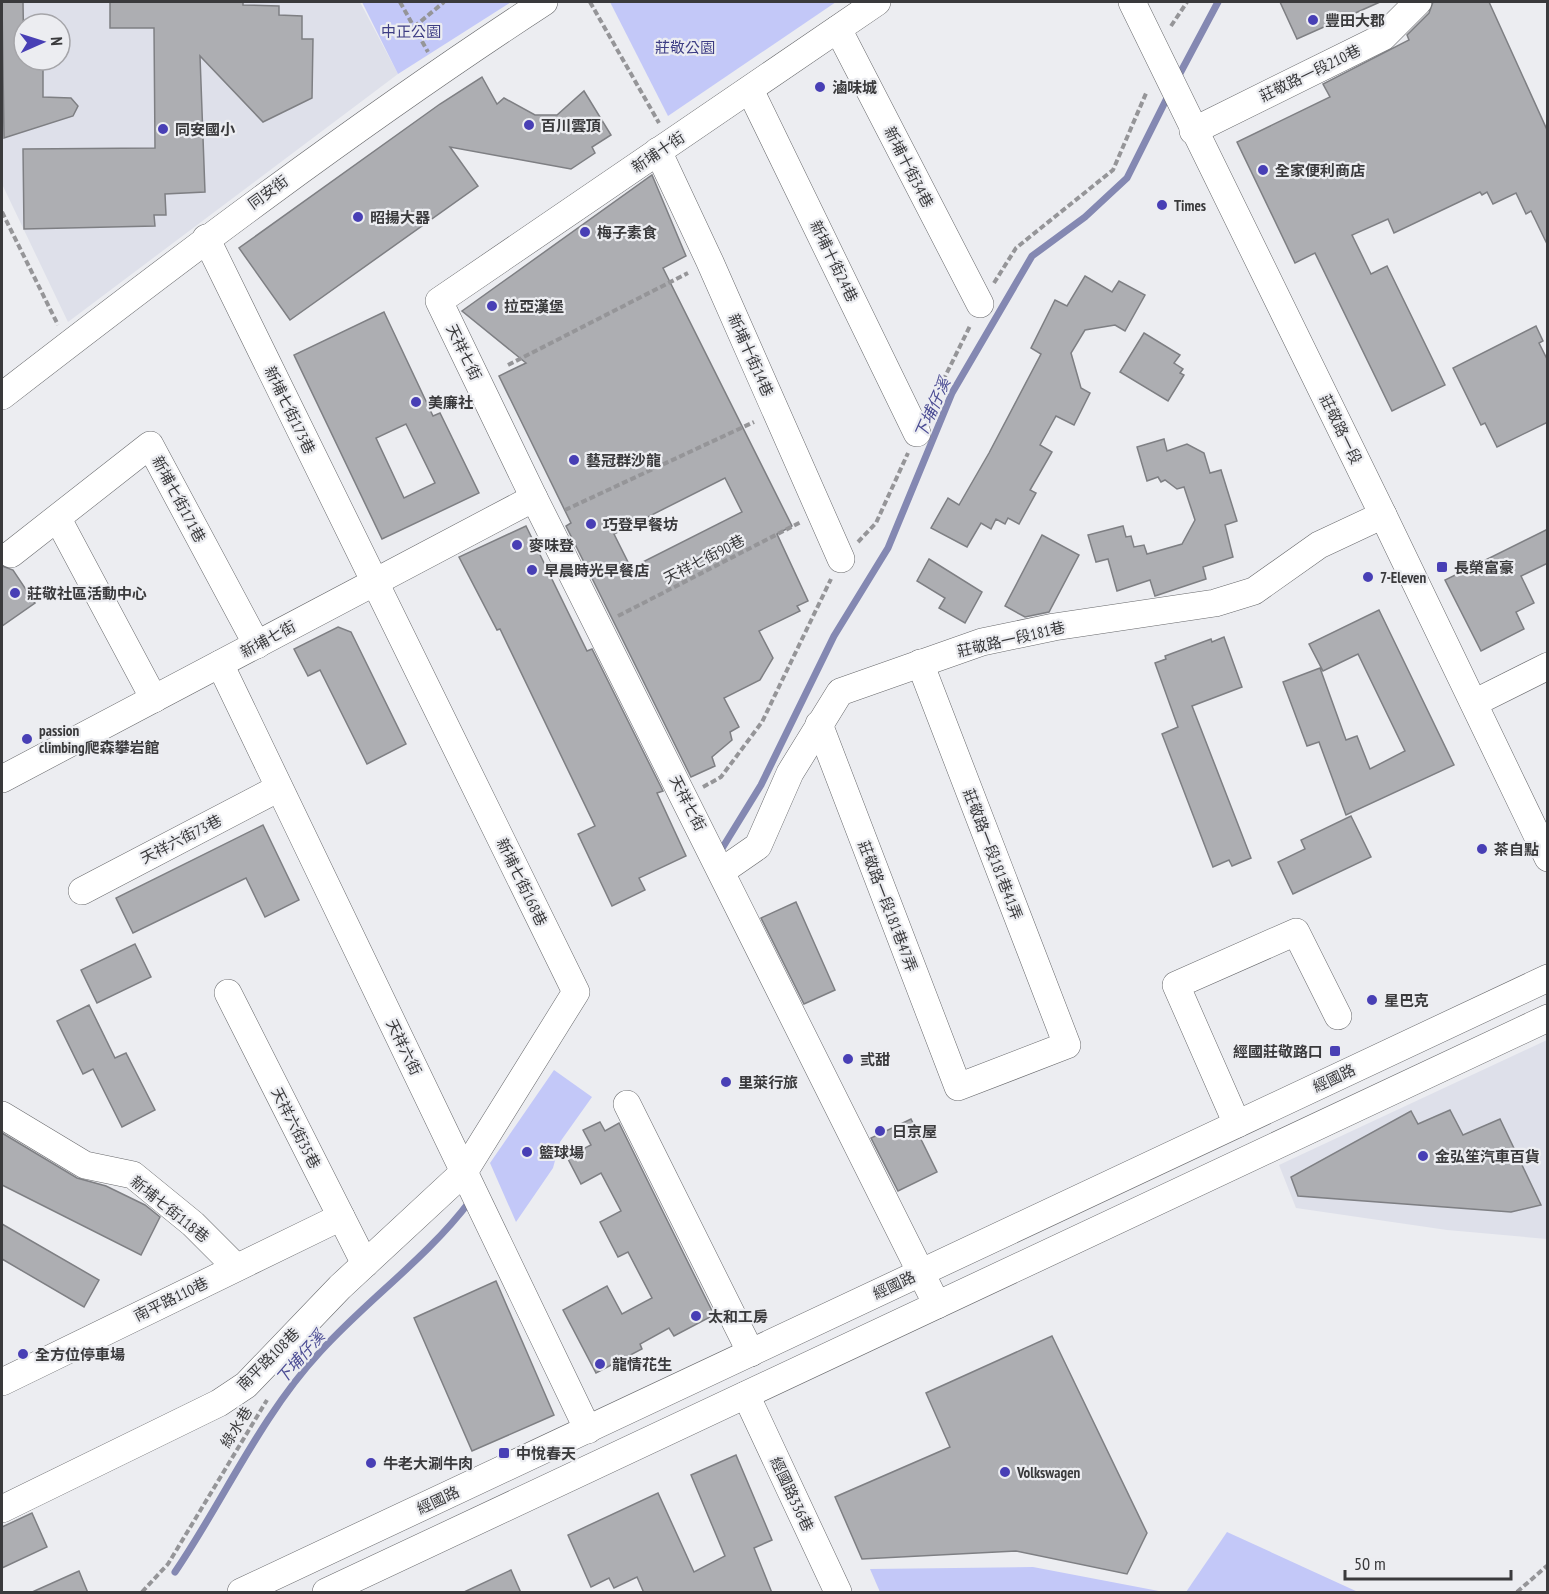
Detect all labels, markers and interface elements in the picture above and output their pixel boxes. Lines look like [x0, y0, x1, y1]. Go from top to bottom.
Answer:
place label: 豐田大郡 [1325, 11, 1385, 30]
north arrow [12, 12, 72, 72]
marker: 豐田大郡 [1306, 13, 1320, 27]
park label: 中正公園 [381, 22, 441, 41]
text: N [47, 36, 67, 46]
park label: 莊敬公園 [655, 38, 715, 57]
street label: 莊敬路一段210巷 [1256, 40, 1364, 106]
place label: 滷味城 [832, 78, 877, 97]
marker: 滷味城 [813, 80, 827, 94]
place label: 百川雲頂 [541, 116, 601, 135]
marker: 百川雲頂 [522, 118, 536, 132]
place label: 同安國小 [175, 120, 236, 139]
marker: 同安國小 [156, 122, 170, 136]
street label: 新埔十街34巷 [880, 123, 938, 211]
street label: 新埔十街 [628, 127, 688, 177]
place label: 全家便利商店 [1275, 161, 1365, 180]
marker: 全家便利商店 [1256, 163, 1270, 177]
street label: 同安街 [244, 171, 292, 213]
place label: Times [1174, 196, 1206, 215]
marker: Times [1155, 198, 1169, 212]
place label: 昭揚大器 [370, 208, 430, 227]
marker: 昭揚大器 [351, 210, 365, 224]
street label: 新埔十街24巷 [806, 217, 862, 305]
place label: 梅子素食 [597, 223, 657, 242]
marker: 梅子素食 [578, 225, 592, 239]
place label: 拉亞漢堡 [504, 297, 564, 316]
marker: 拉亞漢堡 [485, 299, 499, 313]
street label: 新埔十街14巷 [724, 311, 778, 399]
street label: 天祥七街 [442, 321, 486, 383]
street label: 新埔七街173巷 [261, 363, 319, 457]
water label: 下埔仔溪 [910, 373, 955, 441]
street label: 莊敬路一段 [1316, 391, 1366, 467]
place label: 美廉社 [428, 393, 473, 412]
marker: 美廉社 [409, 395, 423, 409]
place label: 藝冠群沙龍 [586, 451, 661, 470]
street label: 新埔七街171巷 [148, 452, 210, 546]
marker: 藝冠群沙龍 [567, 453, 581, 467]
place label: 巧登早餐坊 [603, 515, 678, 534]
marker: 巧登早餐坊 [584, 517, 598, 531]
street label: 天祥七街90巷 [660, 530, 748, 588]
place label: 麥味登 [529, 536, 574, 555]
marker: 麥味登 [510, 538, 524, 552]
place label: 長榮富豪 [1454, 558, 1514, 577]
marker: 長榮富豪 [1435, 560, 1449, 574]
place label: 早晨時光早餐店 [544, 561, 649, 580]
marker: 早晨時光早餐店 [525, 563, 539, 577]
place label: 7-Eleven [1380, 568, 1427, 587]
marker: 7-Eleven [1361, 570, 1375, 584]
place label: 莊敬社區活動中心 [27, 584, 147, 603]
marker: 莊敬社區活動中心 [8, 586, 22, 600]
street label: 新埔七街 [237, 617, 299, 661]
street label: 莊敬路一段181巷 [955, 617, 1067, 661]
place label: passion climbing爬森攀岩館 [39, 721, 160, 757]
marker: passion climbing爬森攀岩館 [20, 732, 34, 746]
street label: 天祥七街 [666, 772, 710, 834]
street label: 莊敬路一段181巷41弄 [959, 786, 1027, 922]
street label: 天祥六街73巷 [137, 810, 225, 868]
street label: 新埔七街168巷 [493, 835, 551, 929]
street label: 莊敬路一段181巷47弄 [854, 838, 922, 974]
place label: 茶自點 [1494, 840, 1539, 859]
marker: 茶自點 [1475, 842, 1489, 856]
place label: 星巴克 [1384, 991, 1429, 1010]
marker: 星巴克 [1365, 993, 1379, 1007]
street label: 天祥六街 [382, 1016, 426, 1078]
place label: 經國莊敬路口 [1233, 1042, 1323, 1061]
marker: 經國莊敬路口 [1328, 1044, 1342, 1058]
place label: 弎甜 [860, 1050, 890, 1069]
marker: 弎甜 [841, 1052, 855, 1066]
street label: 經國路 [1310, 1060, 1358, 1096]
place label: 里萊行旅 [738, 1073, 798, 1092]
marker: 里萊行旅 [719, 1075, 733, 1089]
street label: 天祥六街35巷 [267, 1084, 325, 1172]
place label: 日京屋 [892, 1122, 937, 1141]
marker: 日京屋 [873, 1124, 887, 1138]
place label: 籃球場 [539, 1143, 584, 1162]
marker: 籃球場 [520, 1145, 534, 1159]
place label: 金弘笙汽車百貨 [1435, 1147, 1540, 1166]
marker: 金弘笙汽車百貨 [1416, 1149, 1430, 1163]
street label: 新埔七街118巷 [127, 1172, 213, 1246]
street label: 經國路 [870, 1267, 918, 1303]
street label: 南平路110巷 [131, 1273, 211, 1325]
place label: 太和工房 [708, 1307, 768, 1326]
marker: 太和工房 [689, 1309, 703, 1323]
street label: 南平路108巷 [233, 1324, 303, 1394]
water label: 下埔仔溪 [271, 1325, 330, 1388]
place label: 全方位停車場 [35, 1345, 125, 1364]
marker: 全方位停車場 [16, 1347, 30, 1361]
place label: 龍情花生 [612, 1355, 672, 1374]
marker: 龍情花生 [593, 1357, 607, 1371]
street label: 綠水巷 [216, 1403, 256, 1451]
place label: 中悅春天 [516, 1444, 576, 1463]
marker: 中悅春天 [497, 1446, 511, 1460]
place label: 牛老大涮牛肉 [383, 1454, 473, 1473]
street label: 經國路336巷 [766, 1454, 818, 1534]
marker: 牛老大涮牛肉 [364, 1456, 378, 1470]
place label: Volkswagen [1016, 1463, 1081, 1482]
marker: Volkswagen [998, 1465, 1012, 1479]
street label: 經國路 [414, 1482, 462, 1518]
scale bar [1345, 1543, 1512, 1581]
text: 50 m [1354, 1552, 1386, 1575]

